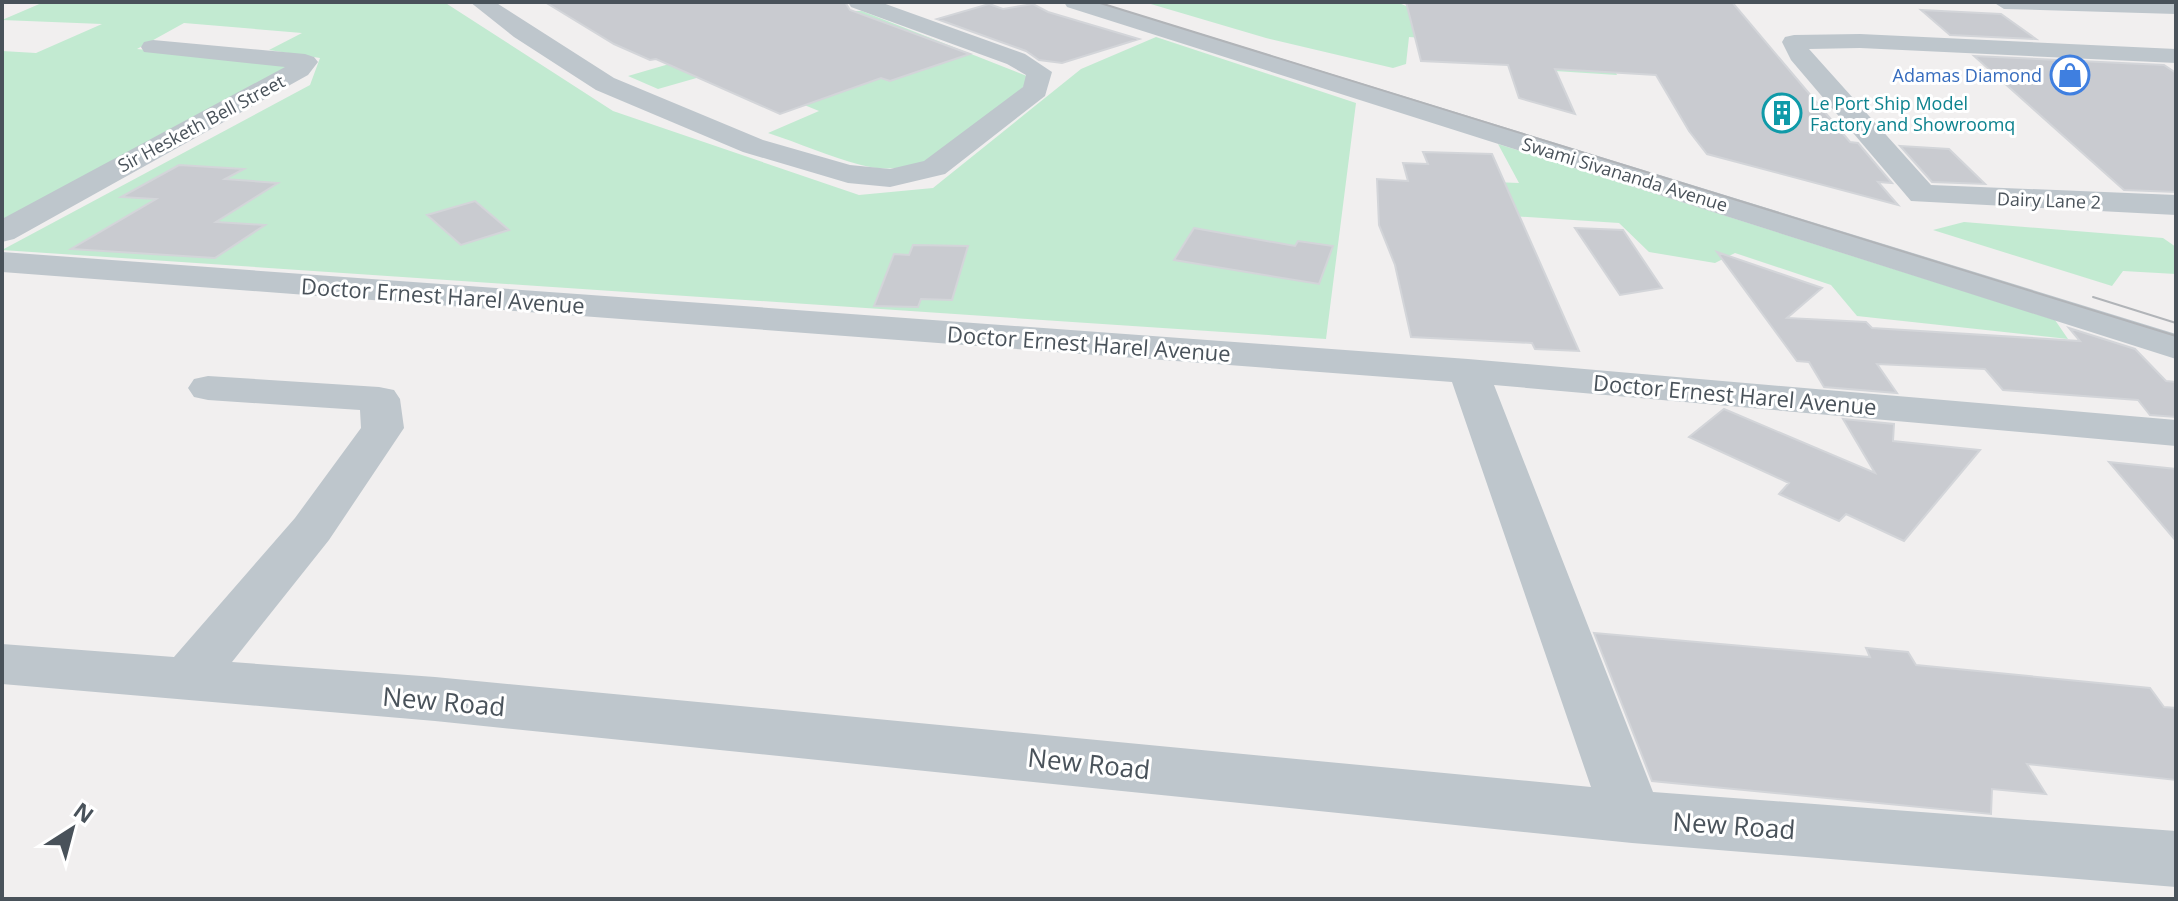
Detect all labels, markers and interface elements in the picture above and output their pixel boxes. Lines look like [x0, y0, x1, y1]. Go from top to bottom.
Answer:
shop icon: Adamas Diamond [2049, 54, 2091, 96]
place label: Adamas Diamond [1893, 63, 2042, 87]
street label: Sir Hesketh Bell Street [113, 69, 289, 177]
place label: Le Port Ship Model Factory and Showroomq [1810, 91, 2015, 136]
building icon: Le Port Ship Model Factory and Showroomq [1761, 92, 1803, 134]
street label: Swami Sivananda Avenue [1519, 131, 1731, 217]
street label: Dairy Lane 2 [1997, 186, 2101, 214]
street label: Doctor Ernest Harel Avenue [300, 270, 586, 320]
street label: Doctor Ernest Harel Avenue [946, 318, 1232, 368]
street label: Doctor Ernest Harel Avenue [1592, 367, 1878, 421]
street label: New Road [381, 678, 507, 724]
street label: New Road [1026, 739, 1152, 787]
north arrow [32, 789, 112, 869]
text: N [68, 795, 100, 829]
street label: New Road [1671, 803, 1797, 847]

